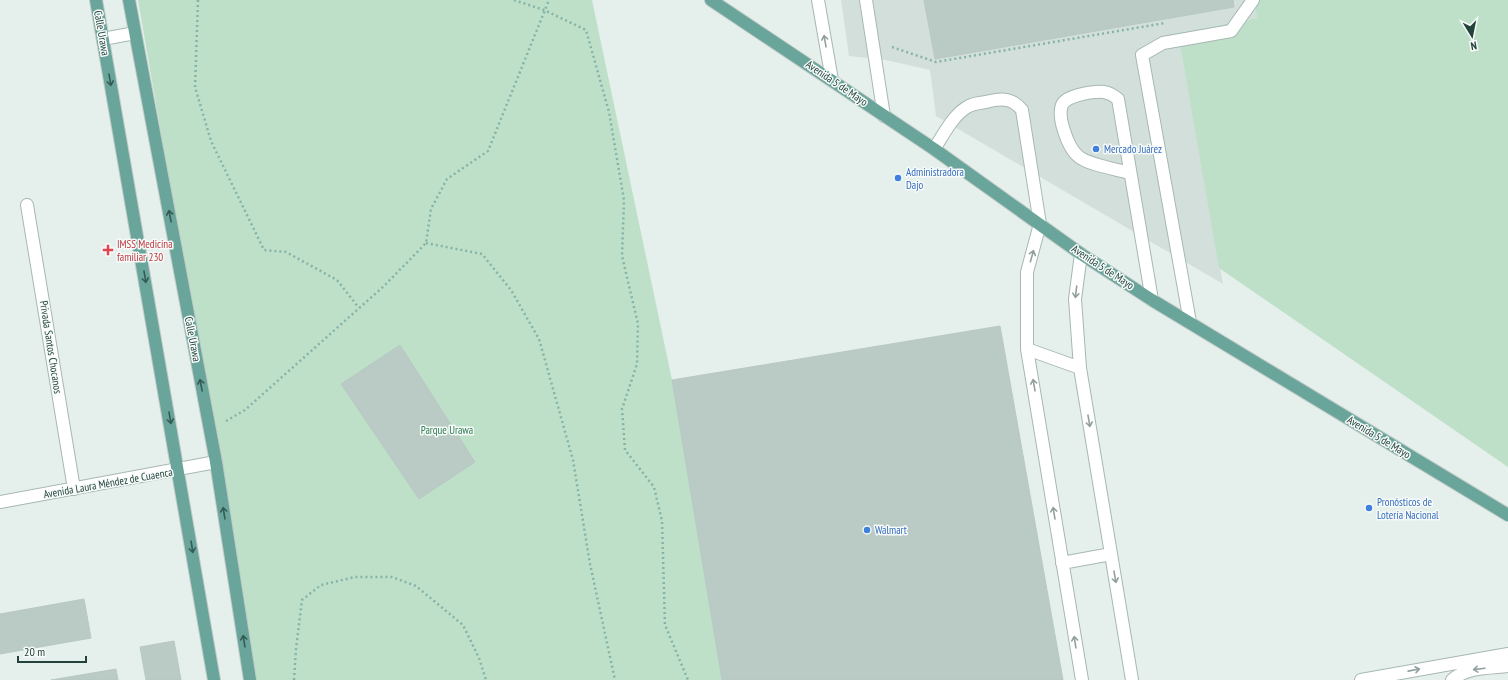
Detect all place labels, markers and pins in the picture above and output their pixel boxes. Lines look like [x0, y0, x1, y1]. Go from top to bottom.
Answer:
place label: Mercado Juárez [1104, 142, 1162, 156]
marker: Mercado Juárez [1091, 144, 1101, 154]
place label: Administradora Dajo [906, 165, 964, 192]
marker: Administradora Dajo [893, 173, 903, 183]
place label: IMSS Medicina familiar 230 [117, 237, 173, 264]
marker: IMSS Medicina familiar 230 [102, 244, 114, 256]
place label: Pronósticos de Lotería Nacional [1377, 495, 1439, 522]
marker: Pronósticos de Lotería Nacional [1364, 503, 1374, 513]
place label: Walmart [875, 523, 907, 537]
marker: Walmart [862, 525, 872, 535]

